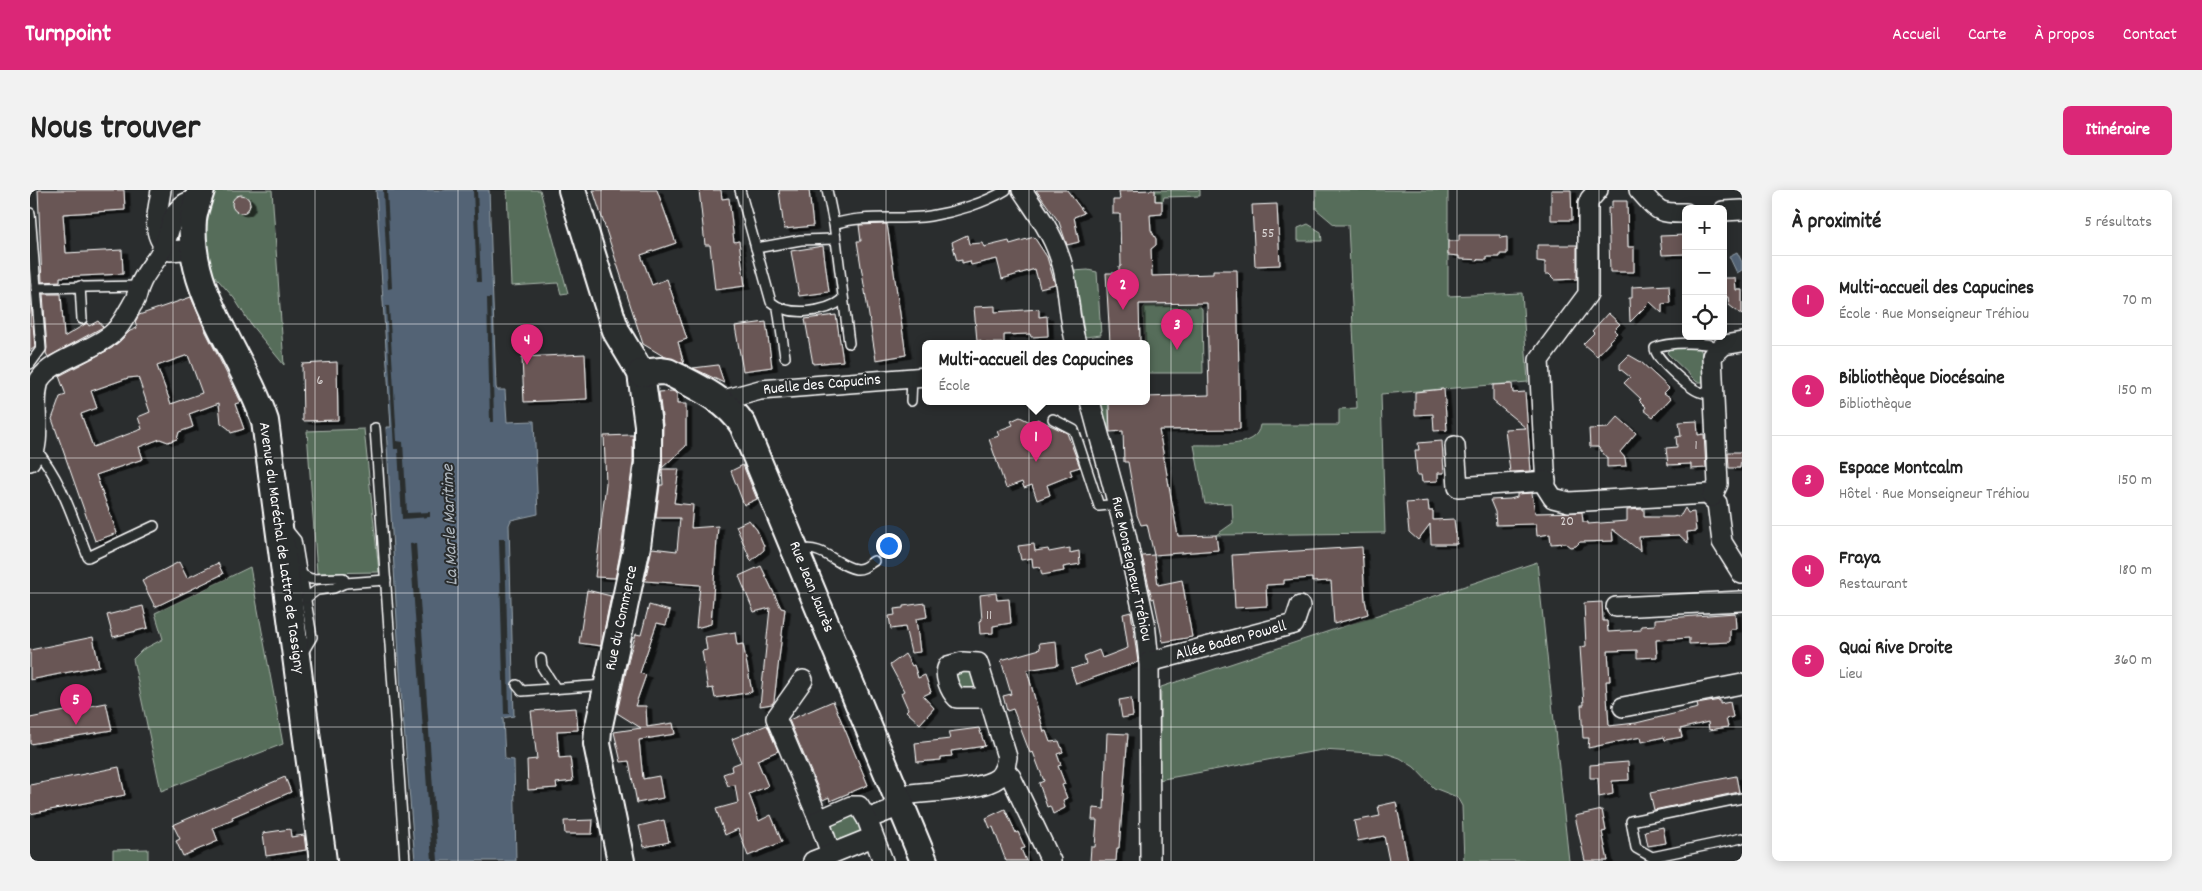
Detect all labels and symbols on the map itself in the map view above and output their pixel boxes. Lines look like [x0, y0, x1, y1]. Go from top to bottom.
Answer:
house number: 55 [1262, 224, 1274, 244]
pin: 2 [1107, 269, 1139, 310]
pin: 3 [1161, 309, 1193, 350]
pin: 4 [511, 324, 543, 365]
street label: Ruelle des Capucins [762, 368, 882, 402]
house number: 6 [317, 371, 324, 391]
street label: Avenue du Maréchal de Lattre de Tassigny [252, 421, 310, 676]
pin: 1 [1020, 421, 1052, 462]
house number: 1 [1694, 436, 1698, 456]
water label: La Marle Maritime [436, 463, 466, 586]
street label: Rue Monseigneur Tréhiou [1104, 495, 1158, 644]
house number: 20 [1560, 512, 1574, 532]
your location [876, 533, 902, 559]
street label: Rue Jean Jaurès [782, 538, 840, 636]
street label: Rue du Commerce [600, 563, 644, 673]
house number: 11 [986, 606, 992, 626]
street label: Allée Baden Powell [1173, 615, 1289, 667]
pin: 5 [60, 684, 92, 725]

